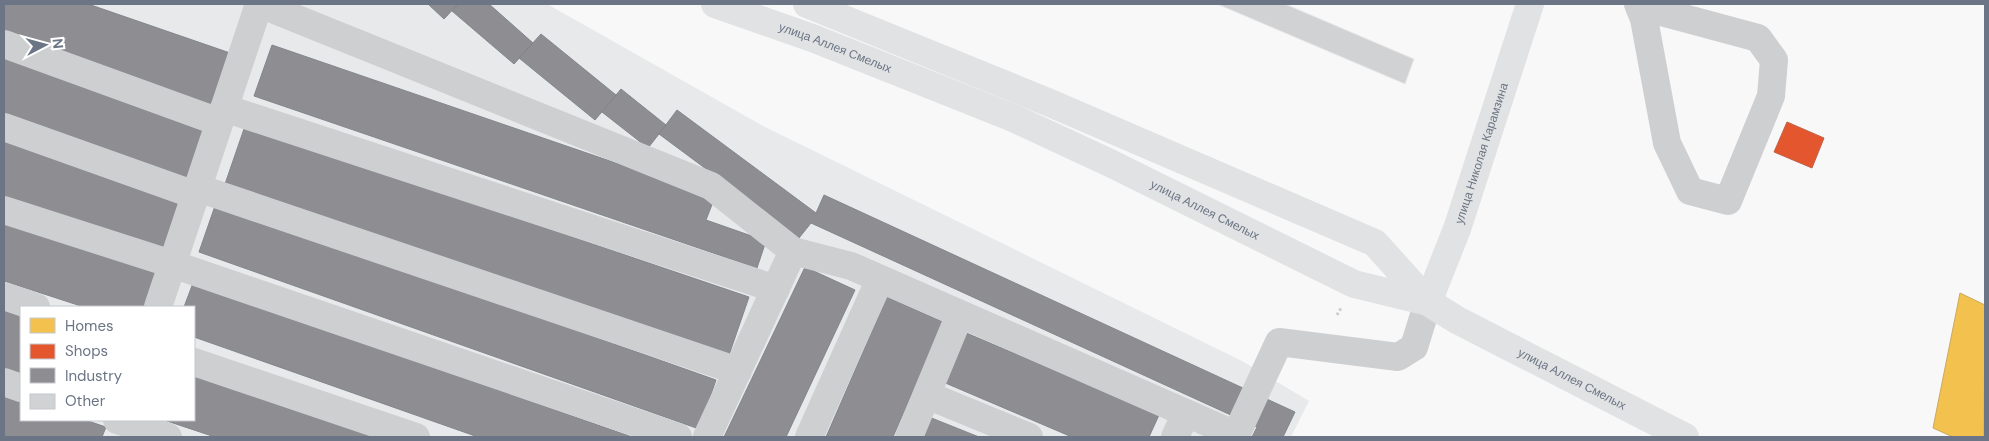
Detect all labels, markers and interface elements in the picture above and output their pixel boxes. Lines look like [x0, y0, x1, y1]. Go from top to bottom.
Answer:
street label: улица Аллея Смелых [777, 19, 894, 77]
north arrow [20, 20, 70, 70]
text: N [48, 38, 67, 50]
street label: улица Николая Карамзина [1451, 80, 1512, 226]
street label: улица Аллея Смелых [1148, 176, 1262, 244]
legend [20, 306, 195, 421]
text: Homes [65, 316, 114, 336]
text: Shops [65, 341, 108, 361]
street label: улица Аллея Смелых [1515, 345, 1629, 413]
text: Industry [65, 366, 123, 386]
text: Other [65, 391, 106, 411]

